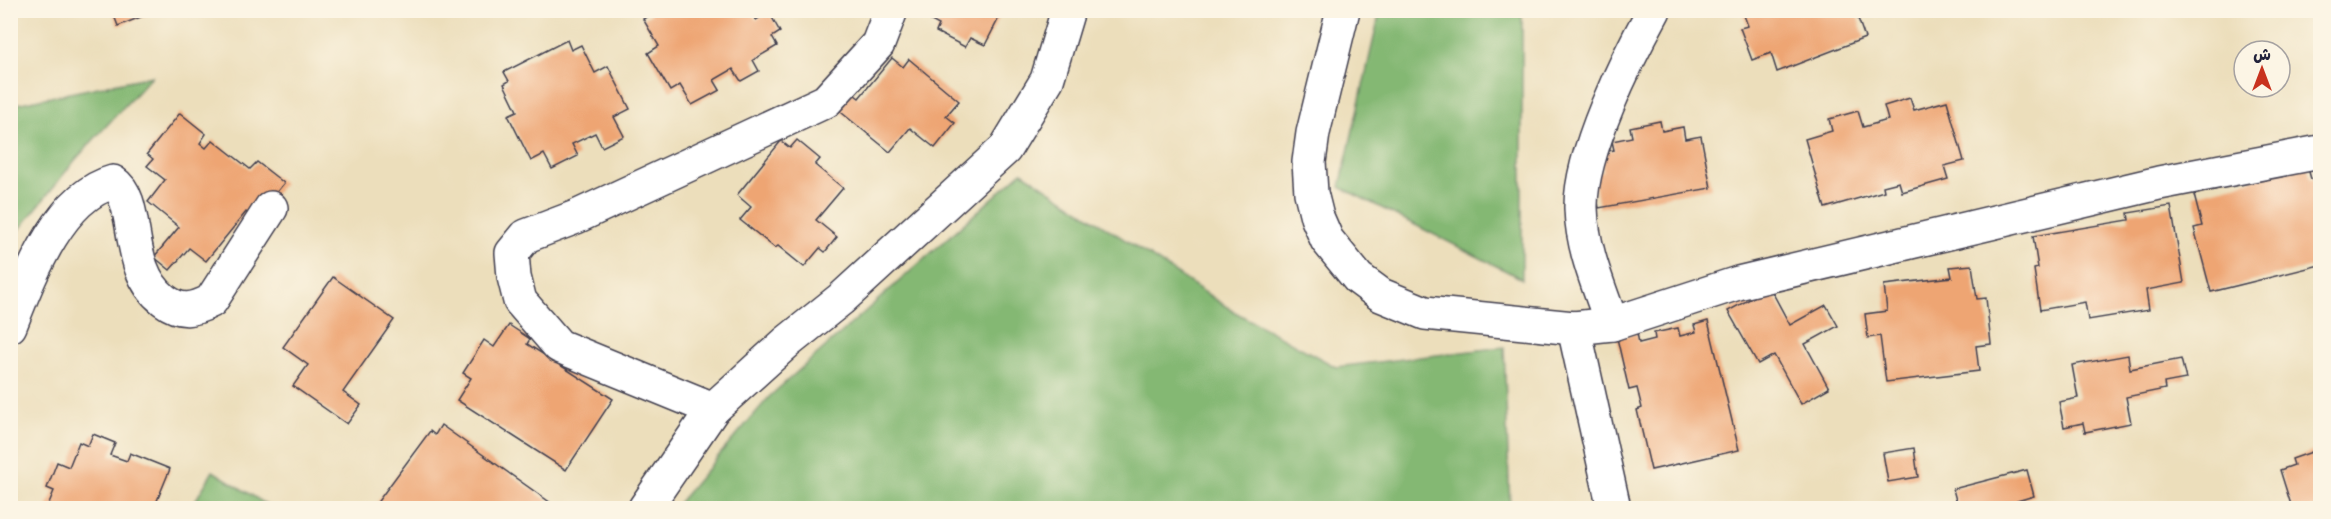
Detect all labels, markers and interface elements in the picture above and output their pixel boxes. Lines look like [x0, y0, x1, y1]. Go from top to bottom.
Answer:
north arrow [2232, 39, 2292, 99]
text: ش [2253, 46, 2271, 64]

